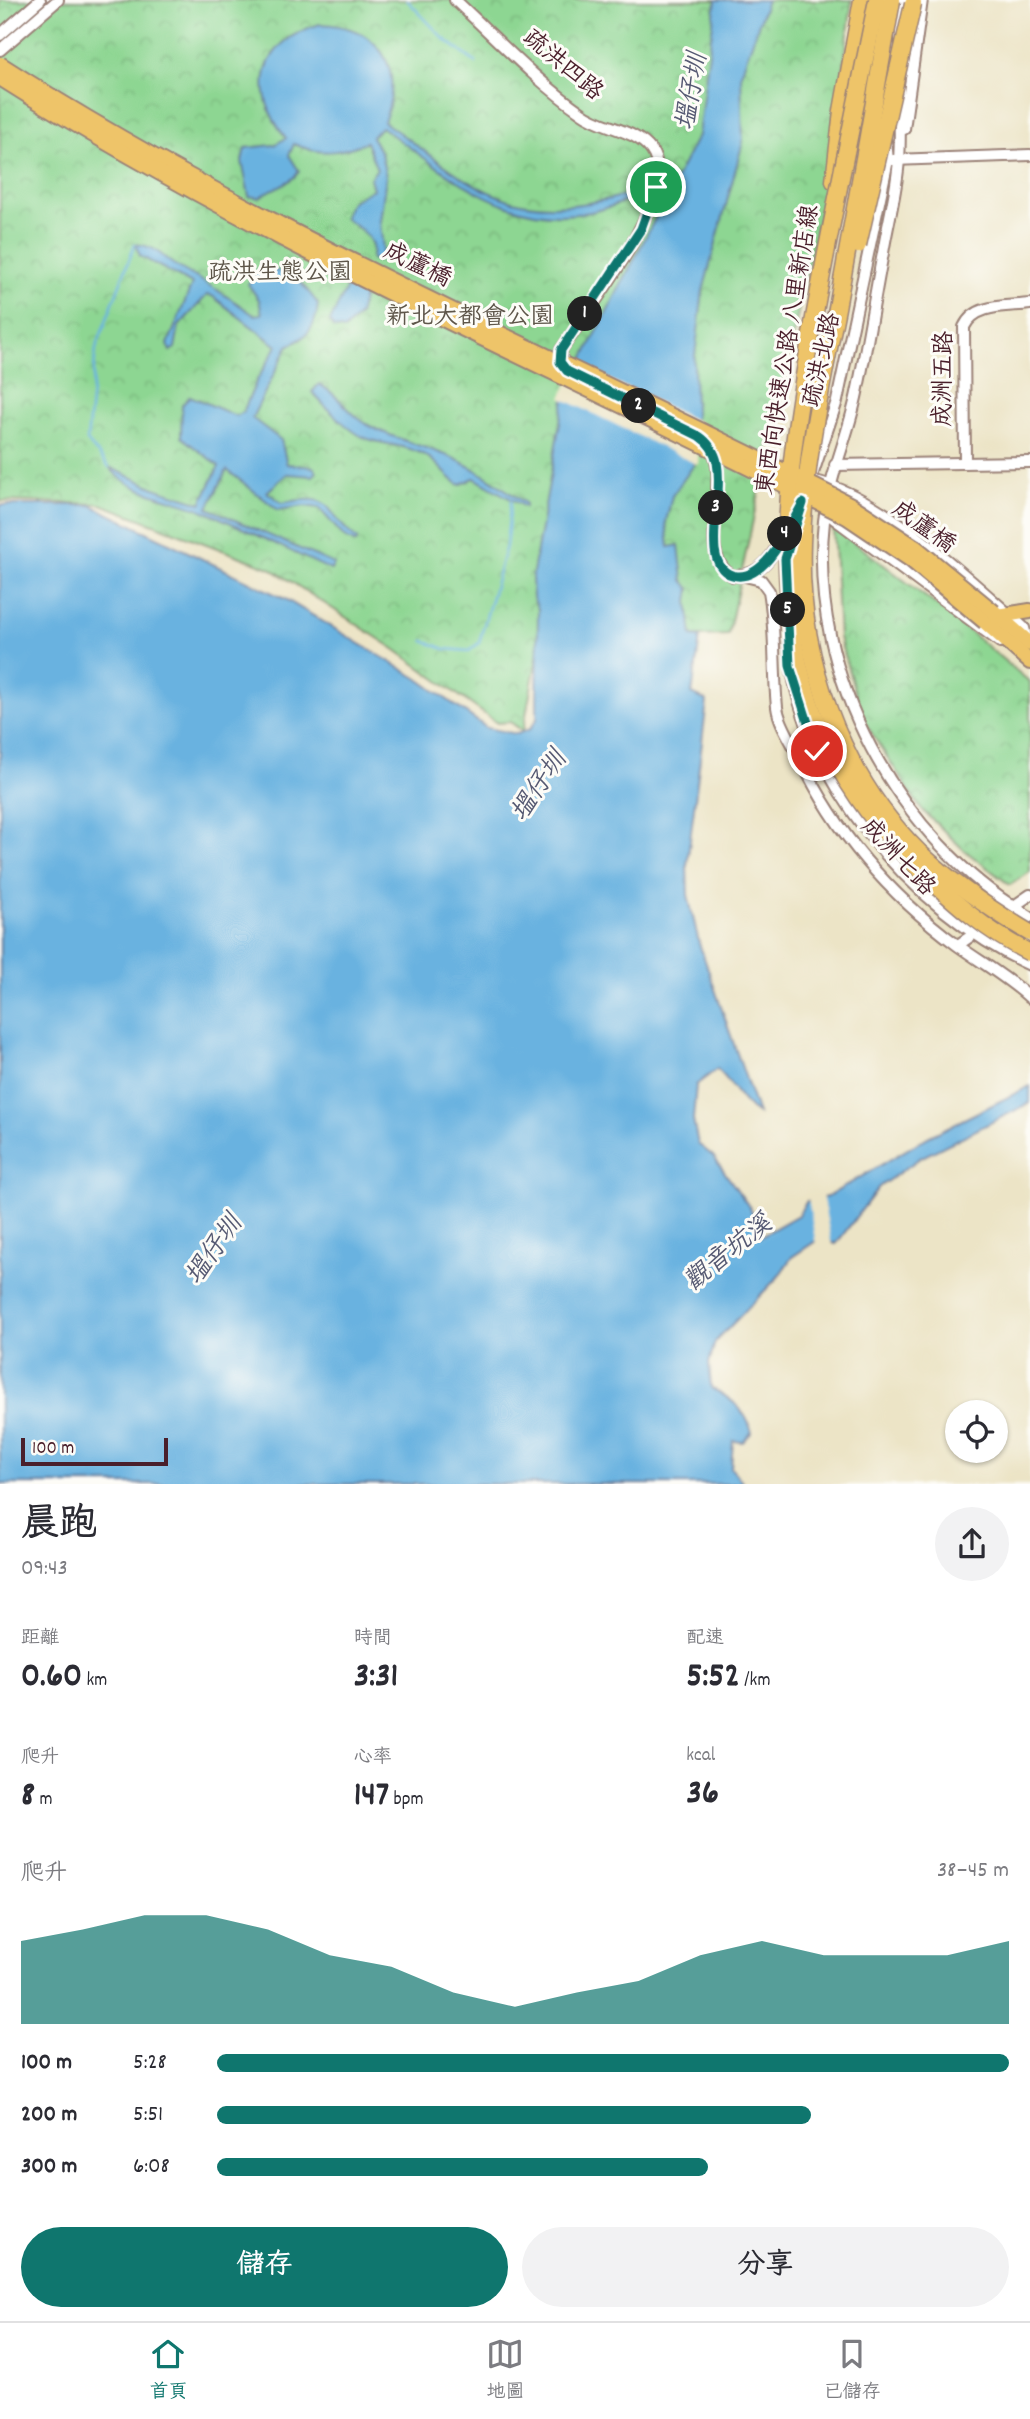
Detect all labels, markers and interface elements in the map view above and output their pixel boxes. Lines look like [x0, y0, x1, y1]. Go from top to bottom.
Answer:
street label: 疏洪四路 [514, 22, 610, 110]
water label: 塭仔圳 [668, 47, 719, 134]
pin [626, 157, 686, 217]
icon: arrive [637, 168, 675, 206]
street label: 東西向快速公路 八里新店線 [749, 202, 829, 498]
street label: 成蘆橋 [377, 235, 457, 297]
park label: 疏洪生態公園 [208, 257, 352, 291]
pin: 1 [568, 296, 602, 332]
text: 1 [582, 300, 587, 327]
park label: 新北大都會公園 [386, 301, 554, 335]
street label: 疏洪北路 [796, 309, 850, 411]
street label: 成洲五路 [927, 331, 963, 427]
pin: 2 [622, 388, 656, 424]
text: 2 [634, 392, 643, 419]
pin: 3 [698, 490, 734, 526]
street label: 成蘆橋 [884, 493, 962, 563]
text: 3 [711, 494, 720, 521]
pin: 4 [768, 516, 802, 552]
text: 4 [781, 520, 788, 547]
pin: 5 [770, 592, 806, 628]
text: 5 [783, 596, 792, 623]
pin [787, 721, 847, 781]
icon: check [798, 732, 836, 770]
water label: 塭仔圳 [503, 742, 579, 830]
street label: 成洲七路 [852, 811, 942, 905]
water label: 塭仔圳 [177, 1206, 254, 1294]
water label: 觀音坑溪 [677, 1206, 783, 1301]
map controls [945, 1400, 1008, 1463]
button: locate [945, 1400, 1008, 1463]
scale bar [21, 1436, 168, 1467]
text: 100 m [32, 1436, 74, 1463]
text: 晨跑 [21, 1499, 97, 1554]
button: share [935, 1507, 1009, 1581]
text: 09:43 [21, 1553, 68, 1586]
text: 距離 [21, 1626, 59, 1653]
text: 時間 [354, 1626, 392, 1653]
text: 配速 [686, 1626, 724, 1653]
text: 0.60 [21, 1653, 82, 1703]
text: 3:31 [354, 1653, 398, 1703]
text: 5:52 [686, 1653, 740, 1703]
text: km [82, 1668, 107, 1695]
text: /km [740, 1668, 770, 1695]
text: kcal [686, 1743, 715, 1770]
text: 爬升 [21, 1745, 59, 1772]
text: 心率 [354, 1745, 392, 1772]
text: 36 [686, 1770, 719, 1820]
text: 8 [21, 1772, 35, 1822]
text: 147 [354, 1772, 389, 1822]
text: m [35, 1787, 52, 1814]
text: bpm [389, 1787, 424, 1814]
text: 38–45 m [937, 1855, 1009, 1888]
text: 爬升 [21, 1858, 67, 1891]
text: 100 m [21, 2047, 72, 2080]
text: 5:28 [133, 2047, 167, 2080]
text: 200 m [21, 2099, 77, 2132]
text: 5:51 [133, 2099, 163, 2132]
text: 300 m [21, 2151, 77, 2184]
text: 6:08 [133, 2151, 170, 2184]
button: 儲存 [21, 2227, 508, 2307]
button: 分享 [522, 2227, 1009, 2307]
tab: 首頁 [149, 2335, 188, 2407]
tab: 地圖 [486, 2335, 525, 2407]
tab: 已儲存 [823, 2335, 881, 2407]

